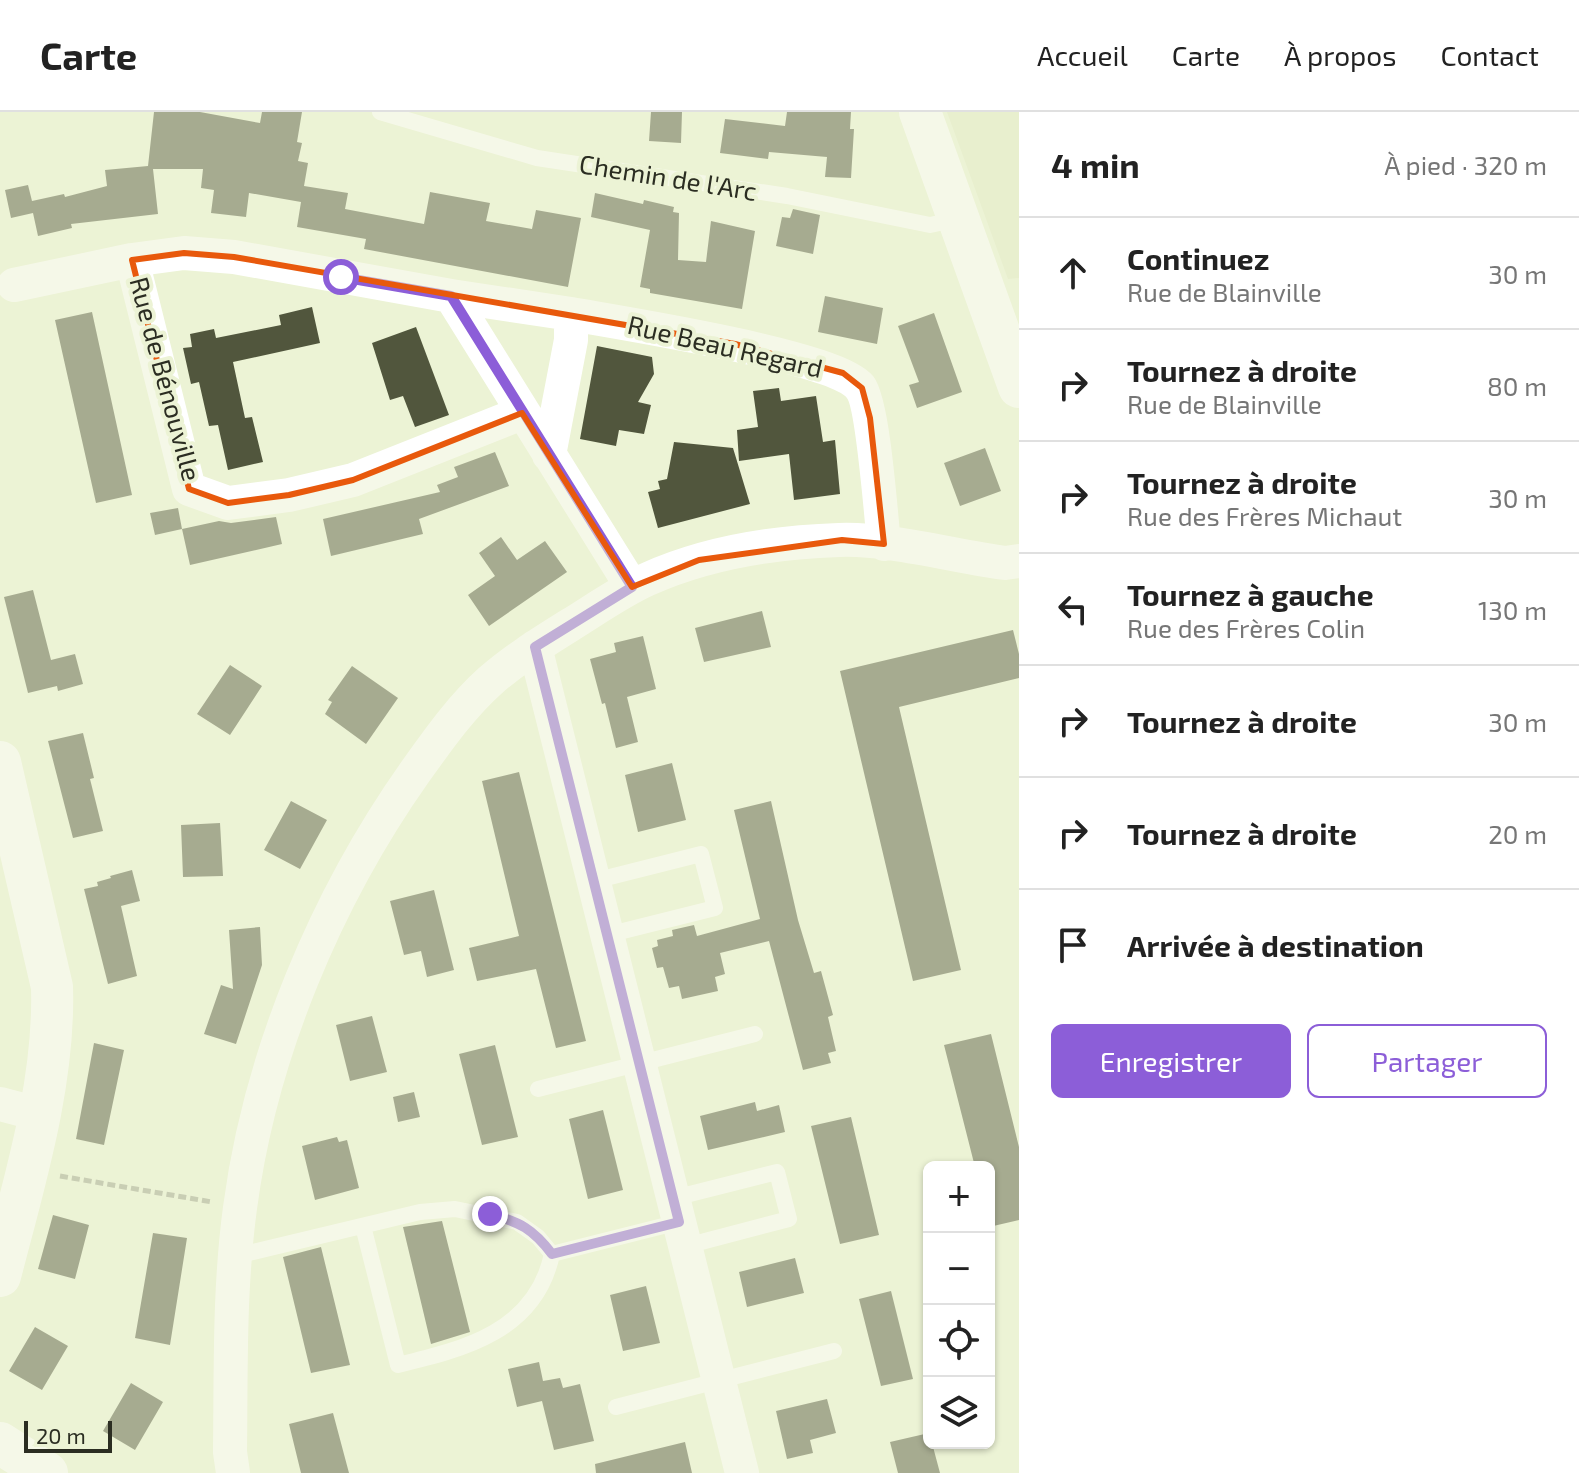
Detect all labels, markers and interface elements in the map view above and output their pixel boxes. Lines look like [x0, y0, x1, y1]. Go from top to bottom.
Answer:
text: Carte [40, 32, 137, 78]
text: Accueil [1037, 38, 1128, 72]
text: Carte [1172, 38, 1240, 72]
text: À propos [1284, 38, 1396, 72]
text: Contact [1440, 38, 1539, 72]
text: 4 min [1051, 144, 1140, 185]
street label: Chemin de l'Arc [577, 147, 759, 206]
text: À pied · 320 m [1384, 149, 1547, 180]
text: Continuez [1127, 240, 1269, 276]
icon: ahead [1051, 251, 1095, 295]
text: 30 m [1488, 258, 1547, 289]
route start [323, 259, 359, 295]
street label: Rue de Bénouville [124, 273, 209, 484]
text: Rue de Blainville [1127, 276, 1322, 307]
street label: Rue Beau Regard [625, 308, 826, 383]
text: Tournez à droite [1127, 352, 1357, 388]
icon: right [1051, 363, 1095, 407]
text: 80 m [1487, 370, 1547, 401]
text: Rue de Blainville [1127, 388, 1322, 419]
text: Tournez à droite [1127, 464, 1357, 500]
icon: right [1051, 475, 1095, 519]
text: 30 m [1488, 482, 1547, 513]
text: Rue des Frères Michaut [1127, 500, 1402, 531]
text: Tournez à gauche [1127, 576, 1374, 612]
icon: left [1051, 587, 1095, 631]
text: 130 m [1478, 594, 1547, 625]
text: Rue des Frères Colin [1127, 612, 1365, 643]
icon: right [1051, 699, 1095, 743]
text: Tournez à droite [1127, 703, 1357, 739]
text: 30 m [1488, 706, 1547, 737]
icon: right [1051, 811, 1095, 855]
text: Tournez à droite [1127, 815, 1357, 851]
text: 20 m [1488, 818, 1547, 849]
icon: arrive [1051, 923, 1095, 967]
text: Arrivée à destination [1127, 927, 1424, 963]
button: Enregistrer [1051, 1024, 1291, 1098]
button: Partager [1307, 1024, 1547, 1098]
map controls [923, 1161, 995, 1449]
button: + [923, 1161, 995, 1233]
route end [472, 1196, 508, 1232]
button: − [923, 1233, 995, 1305]
button: locate [923, 1305, 995, 1377]
button: layers [923, 1377, 995, 1449]
scale bar [24, 1417, 112, 1453]
text: 20 m [36, 1422, 86, 1448]

